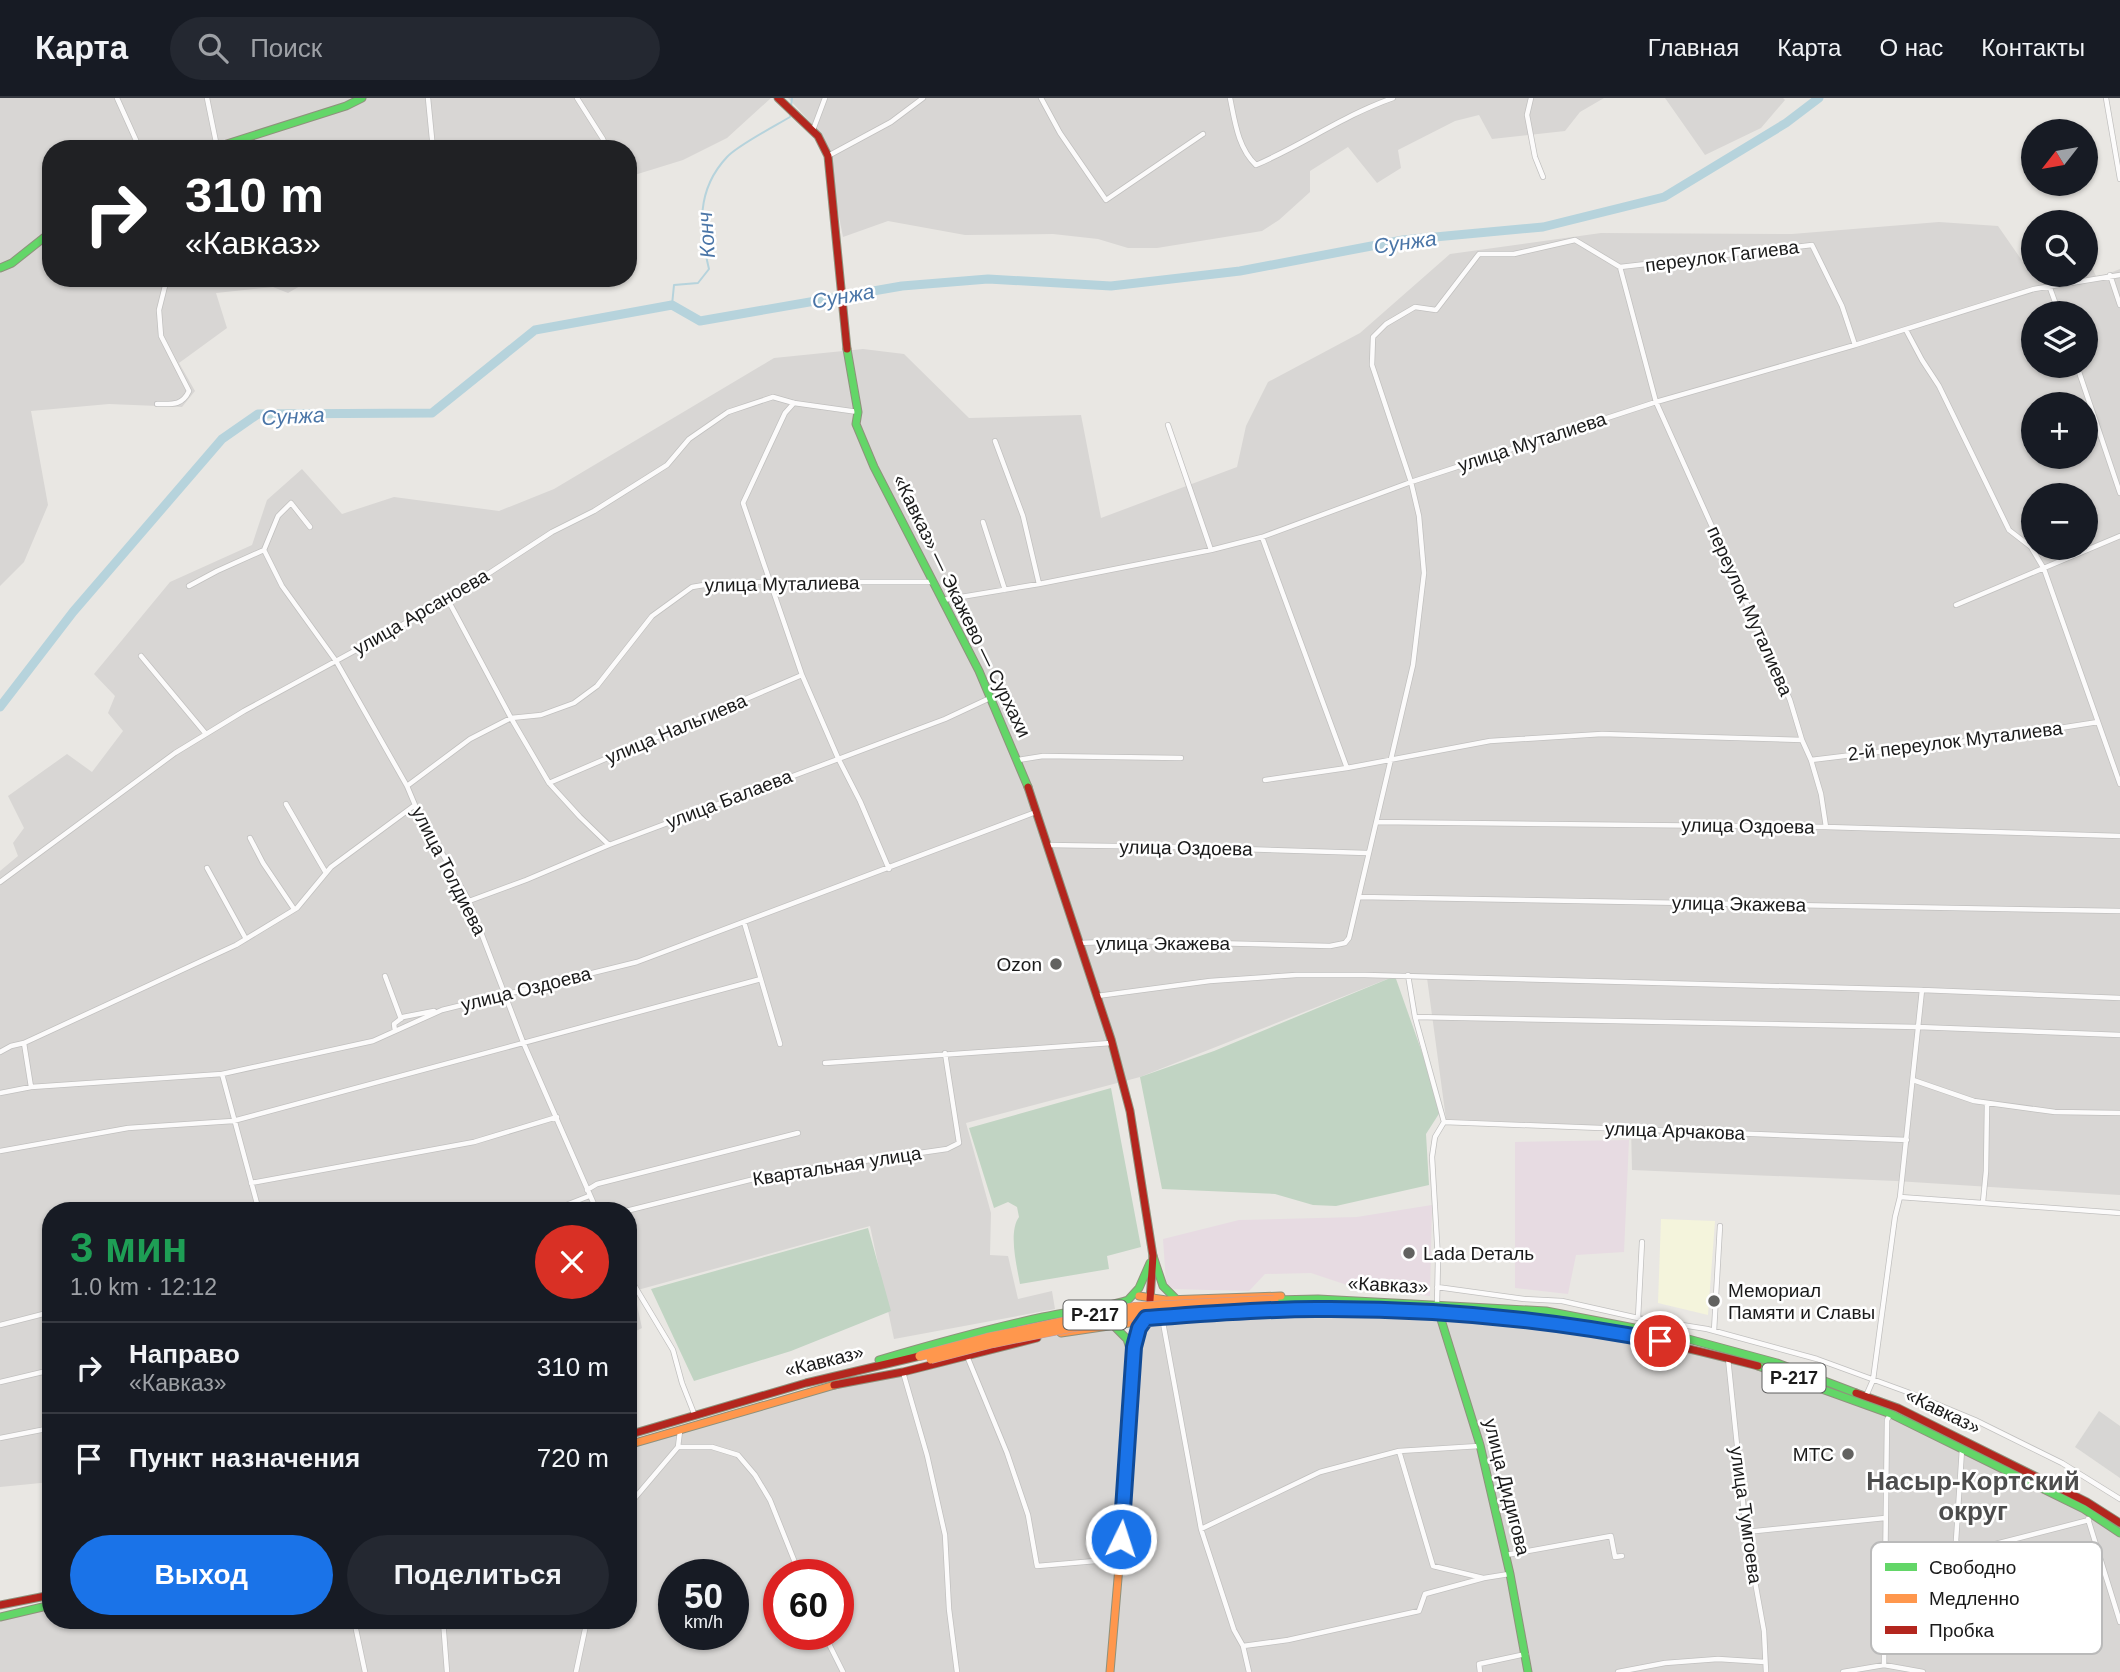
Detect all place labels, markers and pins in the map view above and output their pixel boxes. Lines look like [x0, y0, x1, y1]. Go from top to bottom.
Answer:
place label: Ozon [997, 954, 1042, 975]
marker: Ozon [1048, 956, 1064, 972]
place label: Lada Dеталь [1423, 1243, 1534, 1264]
marker: Lada Dеталь [1401, 1245, 1417, 1261]
place label: Мемориал Памяти и Славы [1728, 1280, 1875, 1323]
marker: Мемориал Памяти и Славы [1706, 1293, 1722, 1309]
pin [1630, 1311, 1690, 1371]
place label: МТС [1793, 1444, 1834, 1465]
marker: МТС [1840, 1446, 1856, 1462]

